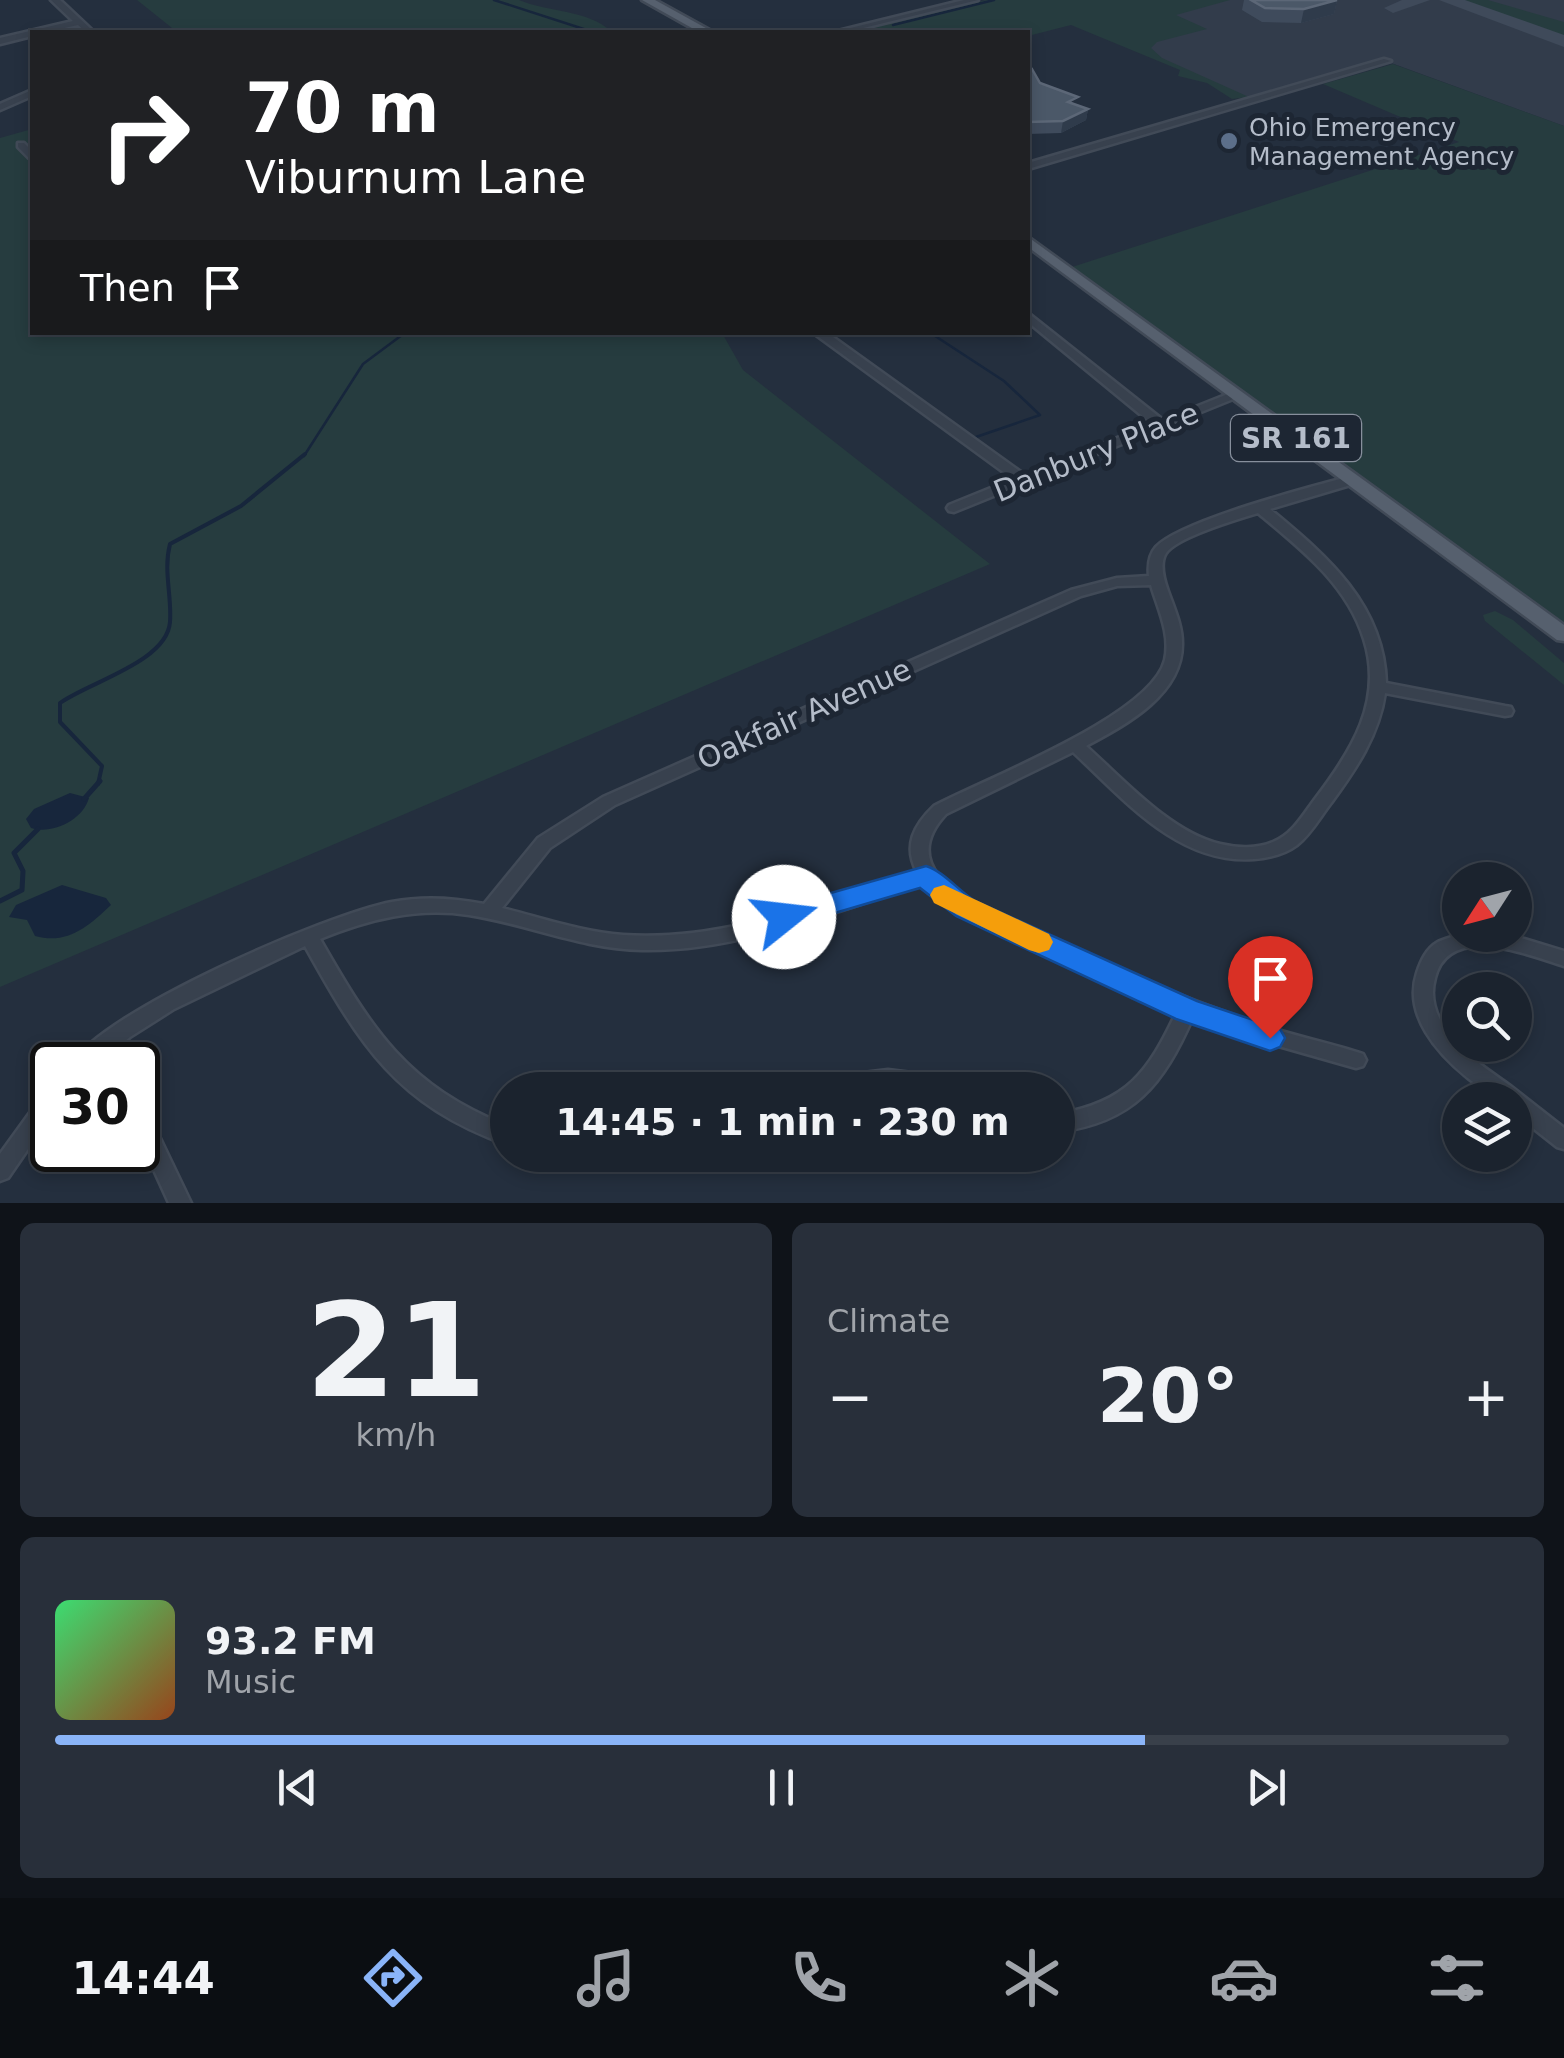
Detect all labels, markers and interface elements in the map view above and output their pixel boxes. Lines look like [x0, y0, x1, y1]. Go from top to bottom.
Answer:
text: 70 m [245, 67, 440, 149]
icon: right [80, 70, 210, 200]
place label: Ohio Emergency Management Agency [1249, 113, 1515, 171]
marker: Ohio Emergency Management Agency [1218, 130, 1240, 152]
text: Viburnum Lane [245, 151, 586, 204]
icon: arrive [195, 260, 250, 315]
text: Then [80, 266, 175, 310]
street label: Danbury Place [988, 395, 1204, 509]
road number: SR 161 [1231, 415, 1361, 461]
street label: Oakfair Avenue [692, 651, 916, 777]
north arrow [1442, 862, 1532, 952]
map controls [1442, 862, 1532, 1172]
position arrow [732, 865, 836, 969]
pin [1228, 936, 1313, 1039]
icon: arrive [1243, 951, 1298, 1006]
button: search [1442, 972, 1532, 1062]
speed limit sign: 30 [30, 1042, 160, 1172]
button: layers [1442, 1082, 1532, 1172]
text: 14:45 · 1 min · 230 m [555, 1100, 1010, 1144]
text: 21 [306, 1275, 486, 1427]
text: Climate [827, 1302, 950, 1340]
text: 20° [1097, 1352, 1239, 1440]
text: − [827, 1365, 873, 1429]
text: + [1463, 1365, 1509, 1429]
text: km/h [356, 1416, 436, 1454]
text: 93.2 FM [205, 1619, 376, 1663]
text: Music [205, 1663, 296, 1701]
icon: previous [270, 1760, 325, 1815]
icon: pause [754, 1760, 809, 1815]
icon: next [1239, 1760, 1294, 1815]
icon: directions [358, 1943, 428, 2013]
icon: music [571, 1943, 641, 2013]
icon: phone [784, 1943, 854, 2013]
icon: climate [997, 1943, 1067, 2013]
icon: car [1209, 1943, 1279, 2013]
icon: filters [1422, 1943, 1492, 2013]
text: 14:44 [71, 1952, 215, 2005]

